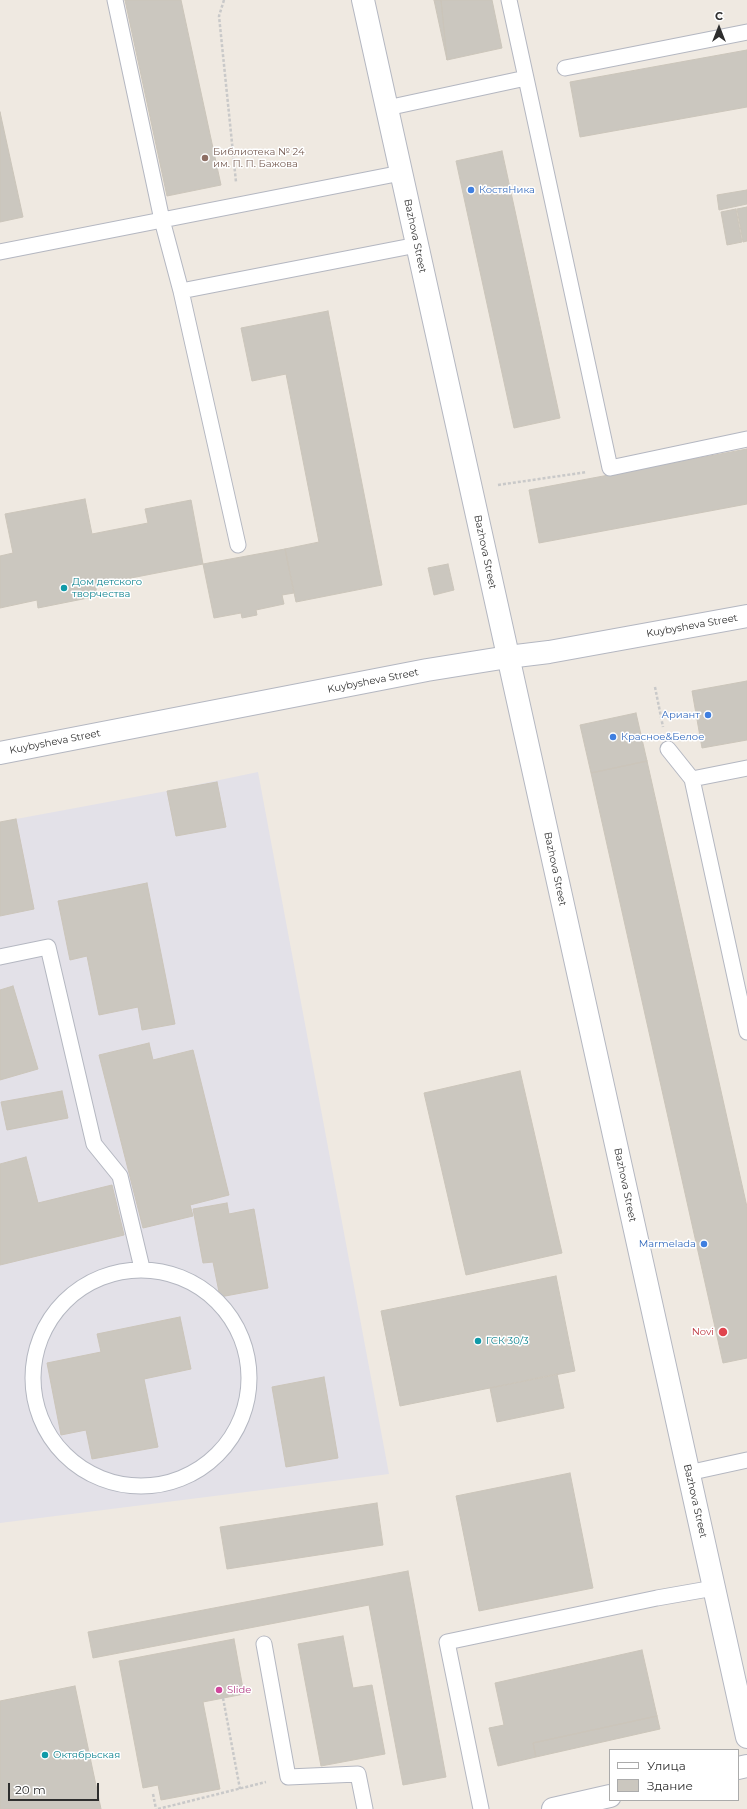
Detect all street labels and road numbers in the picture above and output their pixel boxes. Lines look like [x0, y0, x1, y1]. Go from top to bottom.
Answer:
street label: Bazhova Street [401, 198, 429, 274]
street label: Bazhova Street [471, 514, 499, 590]
street label: Kuybysheva Street [645, 612, 739, 640]
street label: Kuybysheva Street [326, 666, 420, 696]
street label: Kuybysheva Street [8, 727, 102, 757]
street label: Bazhova Street [541, 831, 569, 907]
street label: Bazhova Street [611, 1147, 639, 1223]
street label: Bazhova Street [681, 1463, 709, 1539]

